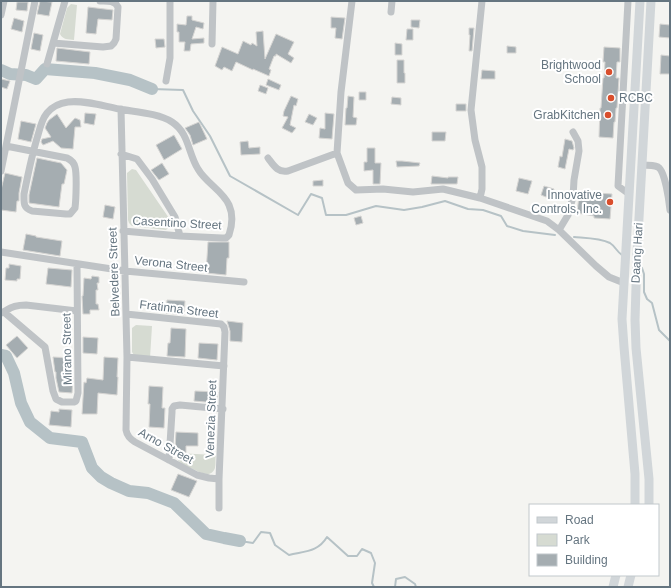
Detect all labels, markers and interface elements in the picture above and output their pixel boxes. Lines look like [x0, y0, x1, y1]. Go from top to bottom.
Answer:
place label: Brightwood School [541, 58, 601, 86]
marker: Brightwood School [604, 67, 614, 77]
place label: RCBC [619, 91, 653, 105]
marker: RCBC [606, 93, 616, 103]
place label: GrabKitchen [533, 108, 600, 122]
marker: GrabKitchen [603, 110, 613, 120]
place label: Innovative Controls, Inc. [531, 188, 602, 216]
marker: Innovative Controls, Inc. [605, 197, 615, 207]
street label: Casentino Street [132, 214, 223, 232]
street label: Daang Hari [628, 222, 646, 284]
street label: Belvedere Street [105, 226, 123, 317]
street label: Verona Street [134, 253, 209, 275]
street label: Fratinna Street [139, 297, 220, 321]
street label: Mirano Street [59, 312, 75, 385]
street label: Venezia Street [203, 379, 219, 458]
street label: Arno Street [136, 425, 197, 467]
legend [529, 504, 659, 576]
text: Road [565, 513, 594, 527]
text: Park [565, 533, 591, 547]
text: Building [565, 553, 608, 567]

